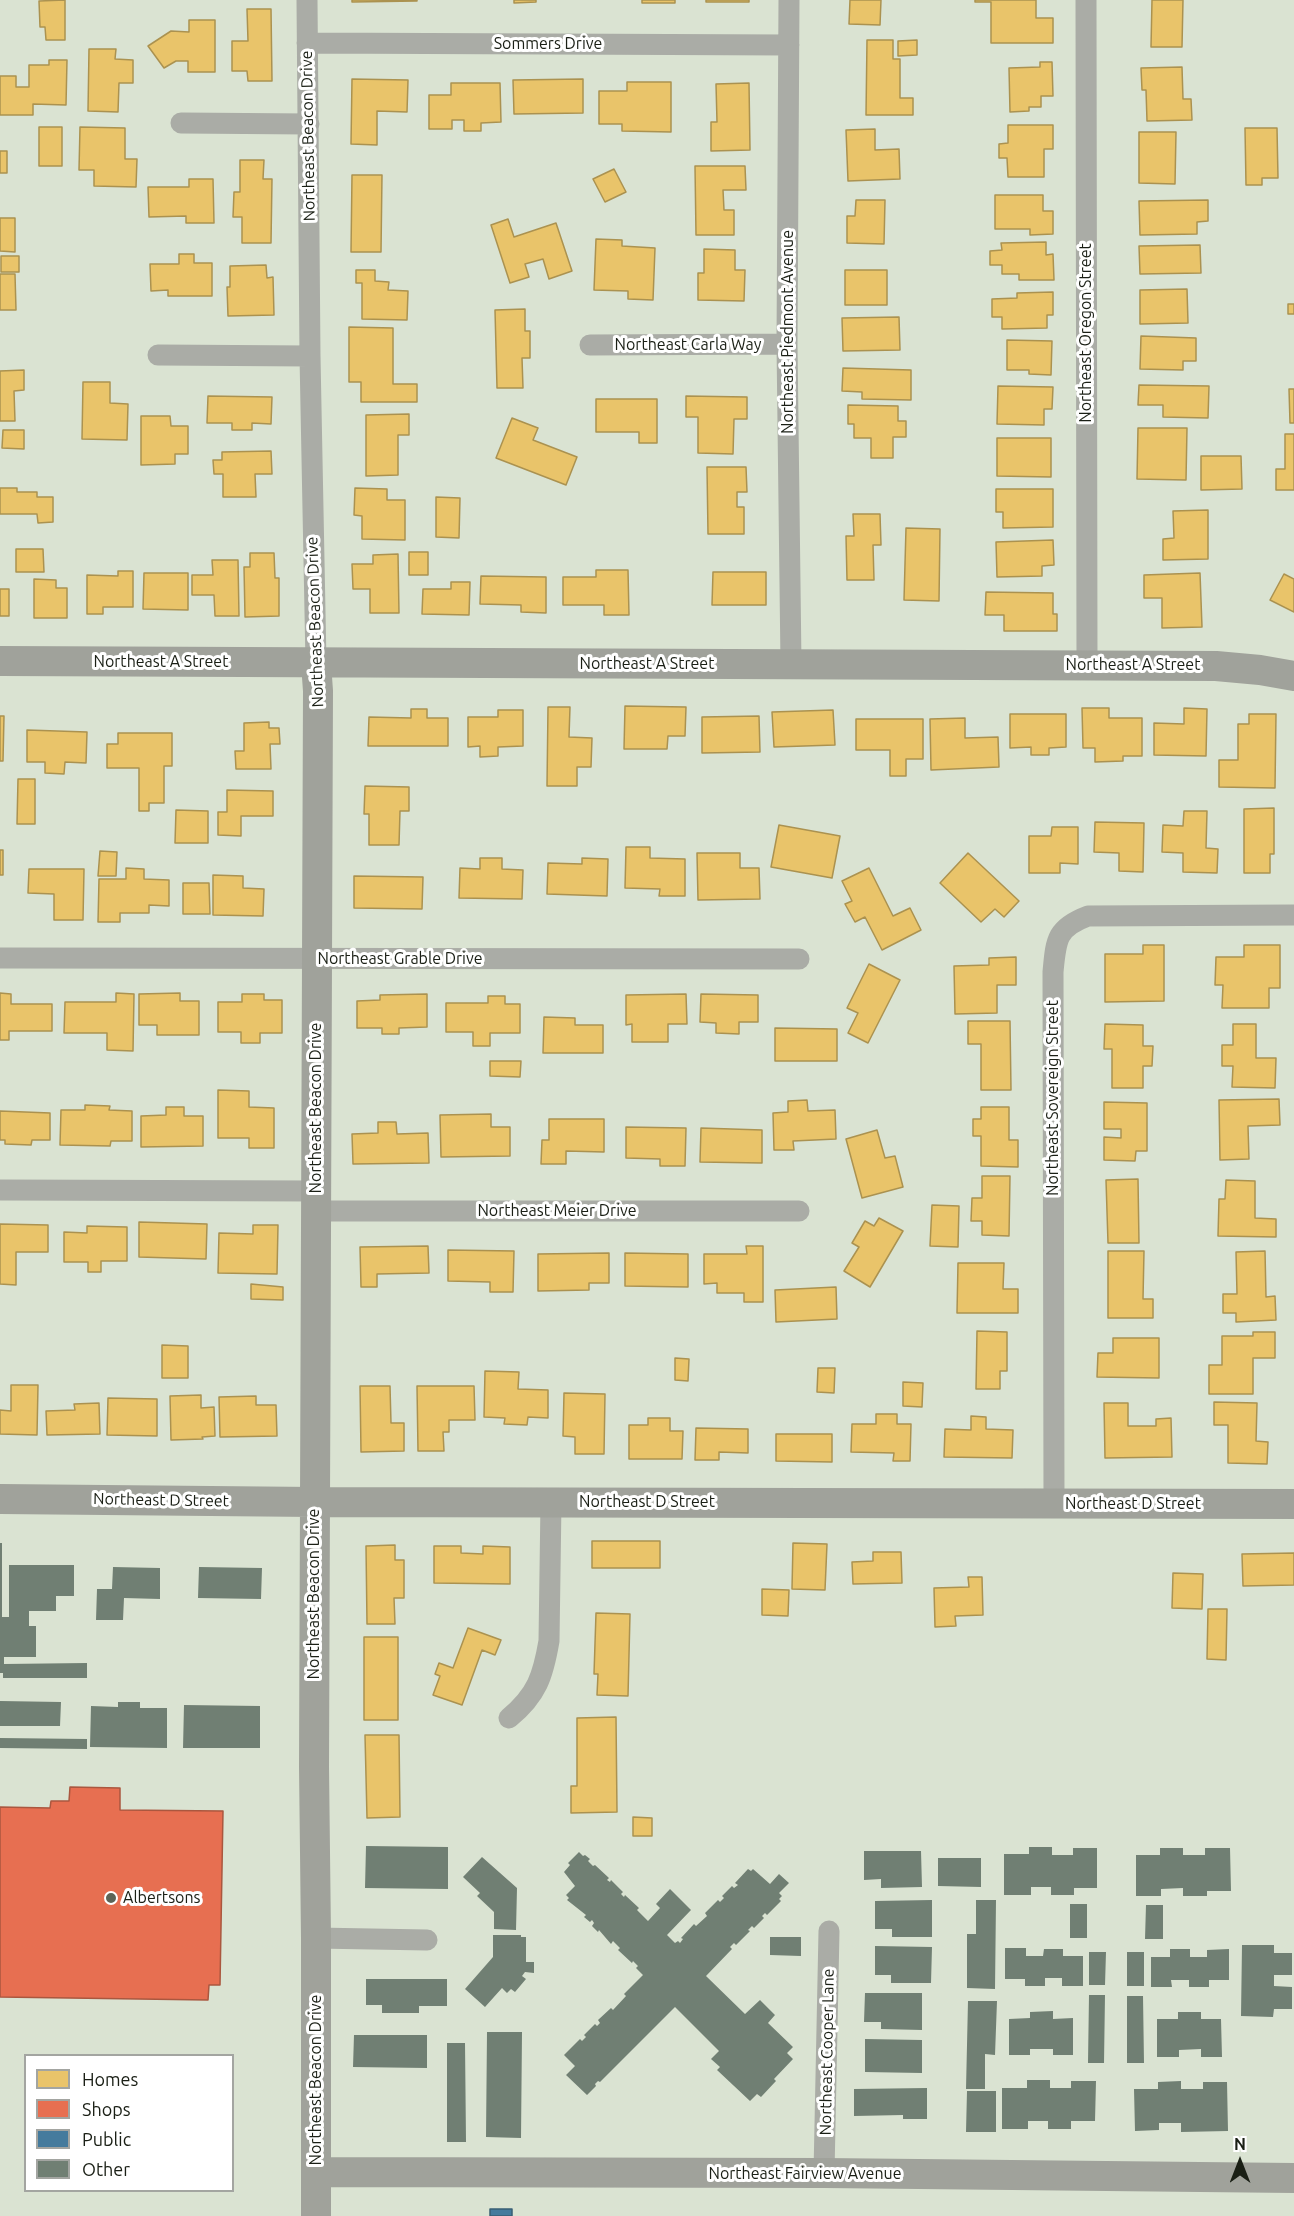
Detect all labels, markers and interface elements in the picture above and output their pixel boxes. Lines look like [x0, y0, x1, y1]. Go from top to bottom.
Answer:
street label: Sommers Drive [494, 34, 602, 54]
street label: Northeast Beacon Drive [297, 50, 319, 222]
street label: Northeast Piedmont Avenue [778, 230, 798, 434]
street label: Northeast Oregon Street [1076, 243, 1096, 423]
street label: Northeast Carla Way [615, 335, 761, 355]
street label: Northeast Beacon Drive [302, 536, 328, 708]
street label: Northeast A Street [94, 652, 228, 672]
street label: Northeast A Street [580, 654, 714, 674]
street label: Northeast A Street [1066, 655, 1200, 675]
street label: Northeast Grable Drive [318, 949, 482, 969]
street label: Northeast Sovereign Street [1043, 1000, 1063, 1196]
street label: Northeast Beacon Drive [306, 1023, 326, 1193]
street label: Northeast Meier Drive [477, 1201, 637, 1221]
street label: Northeast D Street [93, 1489, 229, 1511]
street label: Northeast D Street [579, 1492, 715, 1512]
street label: Northeast D Street [1065, 1494, 1201, 1514]
street label: Northeast Beacon Drive [304, 1509, 324, 1679]
place label: Albertsons [123, 1888, 201, 1908]
marker: Albertsons [104, 1891, 118, 1905]
street label: Northeast Cooper Lane [816, 1968, 838, 2136]
street label: Northeast Beacon Drive [306, 1995, 326, 2165]
legend [24, 2054, 234, 2192]
text: Homes [82, 2069, 138, 2089]
text: Shops [82, 2099, 131, 2119]
text: Public [82, 2129, 131, 2149]
north arrow [1210, 2132, 1270, 2192]
text: N [1234, 2135, 1246, 2153]
text: Other [82, 2159, 130, 2179]
street label: Northeast Fairview Avenue [708, 2164, 902, 2184]

